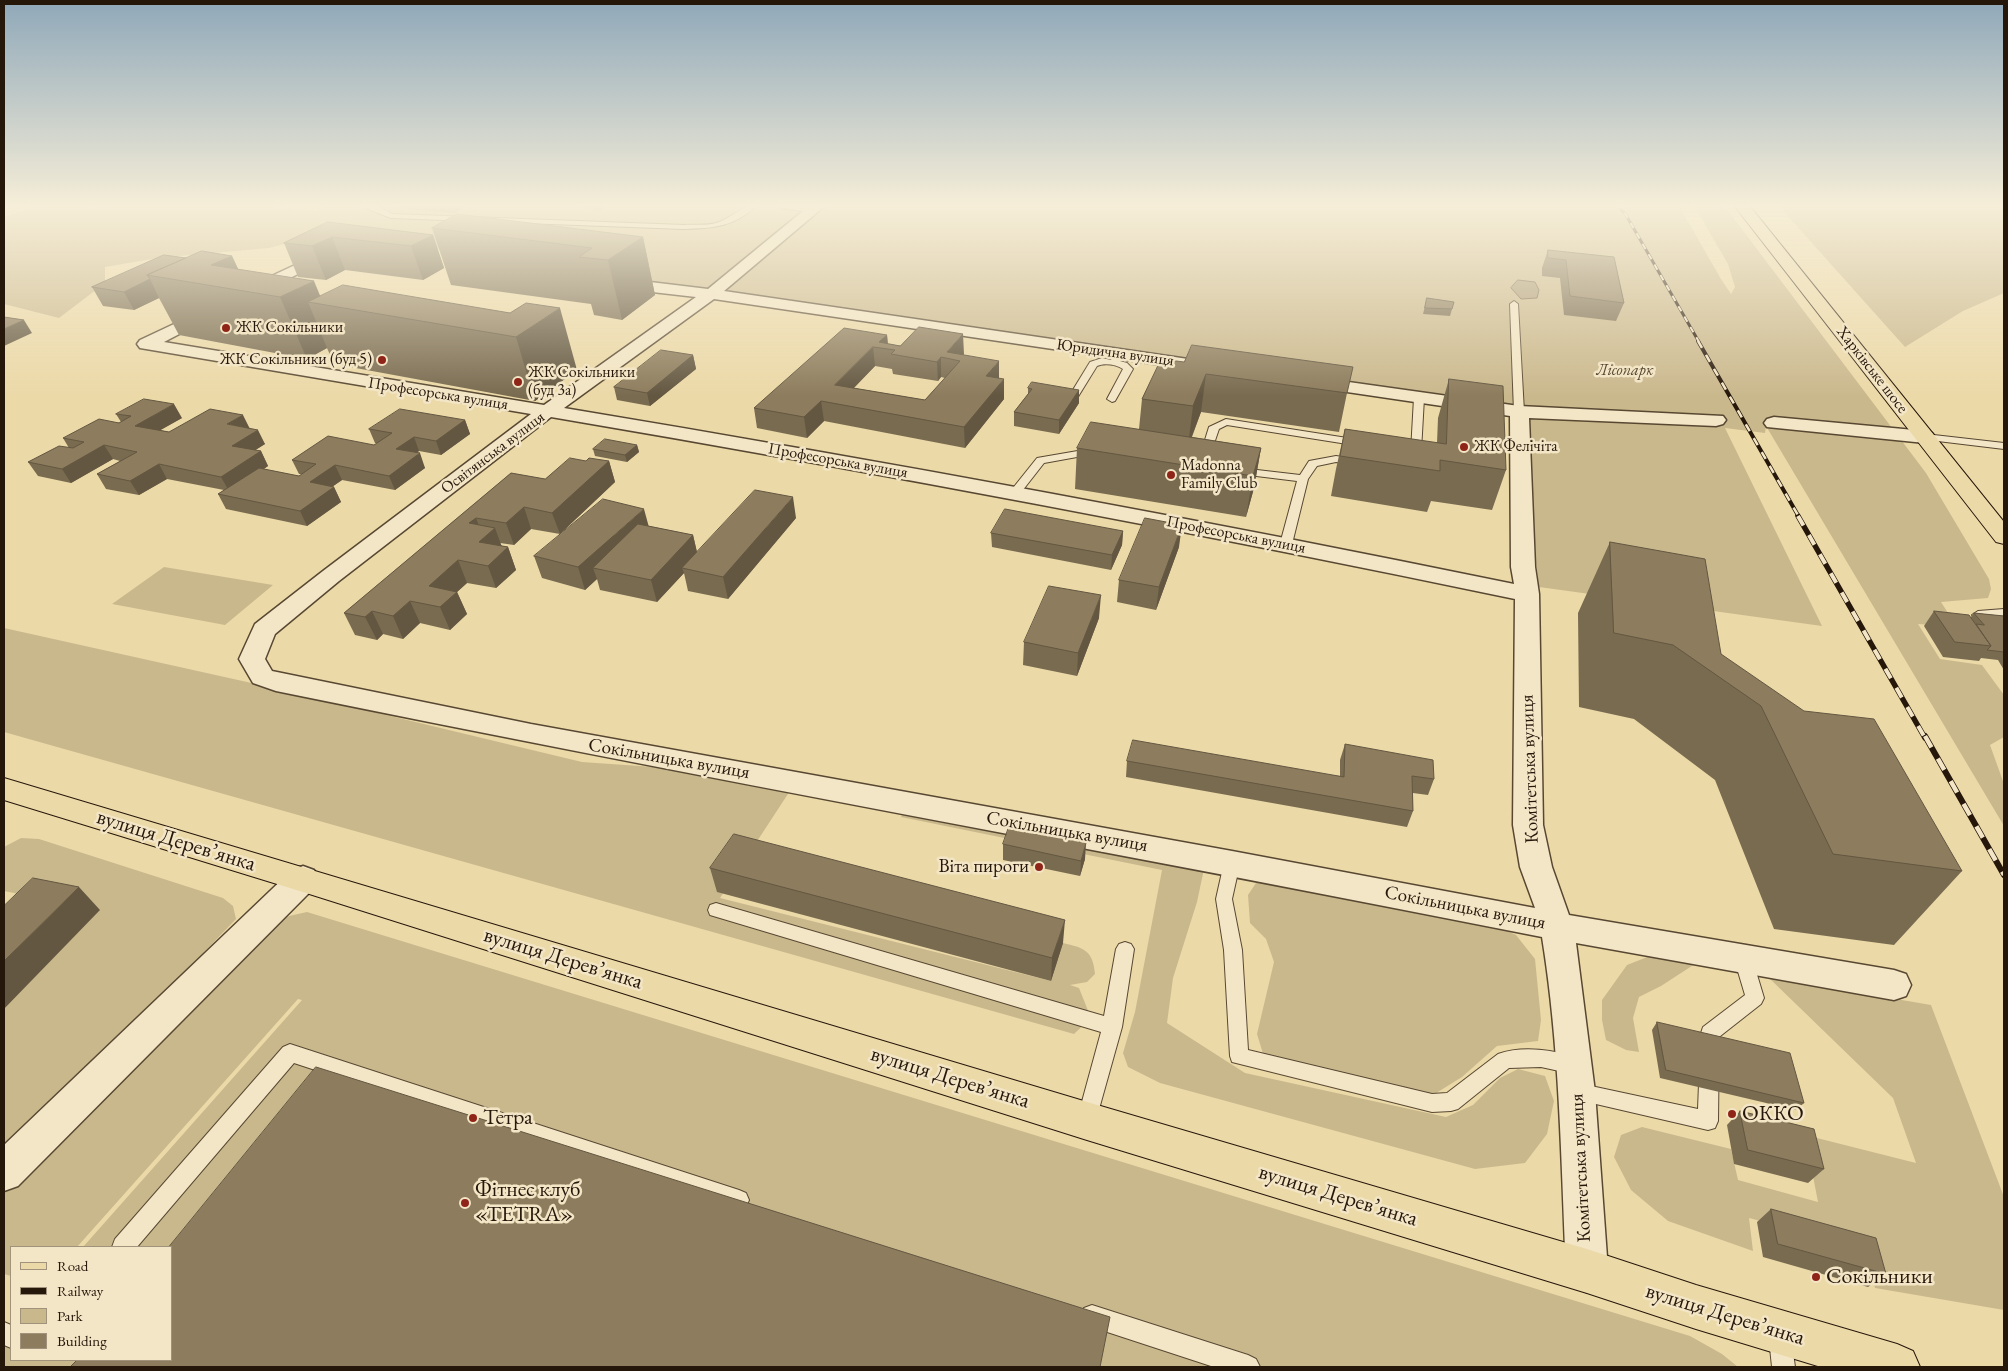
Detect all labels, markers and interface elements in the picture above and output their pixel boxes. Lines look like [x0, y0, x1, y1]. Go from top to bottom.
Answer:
place label: ЖК Сокільники [236, 318, 343, 338]
marker: ЖК Сокільники [220, 322, 232, 334]
street label: Харківське шосе [1832, 323, 1912, 417]
street label: Юридична вулиця [1055, 335, 1175, 371]
place label: ЖК Сокільники (буд 5) [220, 350, 372, 370]
marker: ЖК Сокільники (буд 5) [376, 354, 388, 366]
park label: Лісопарк [1597, 361, 1653, 381]
place label: ЖК Сокільники (буд 3а) [528, 363, 635, 401]
street label: Професорська вулиця [367, 373, 509, 415]
marker: ЖК Сокільники (буд 3а) [512, 376, 524, 388]
street label: Освітянська вулиця [437, 408, 549, 498]
place label: ЖК Фелічіта [1474, 437, 1558, 457]
street label: Професорська вулиця [767, 439, 909, 483]
marker: ЖК Фелічіта [1458, 441, 1470, 453]
place label: Madonna Family Club [1181, 456, 1257, 494]
marker: Madonna Family Club [1165, 469, 1177, 481]
street label: Професорська вулиця [1165, 512, 1307, 558]
street label: Комітетська вулиця [1516, 694, 1544, 844]
street label: Сокільницька вулиця [587, 734, 751, 784]
street label: вулиця Дерев’янка [93, 804, 259, 878]
street label: Сокільницька вулиця [985, 807, 1149, 857]
place label: Віта пироги [938, 856, 1029, 878]
marker: Віта пироги [1033, 861, 1045, 873]
street label: Сокільницька вулиця [1383, 881, 1547, 935]
street label: вулиця Дерев’янка [480, 922, 646, 996]
street label: вулиця Дерев’янка [867, 1041, 1033, 1115]
street label: Комітетська вулиця [1566, 1093, 1596, 1243]
place label: ОККО [1742, 1101, 1804, 1127]
place label: Тетра [483, 1105, 533, 1131]
marker: ОККО [1726, 1108, 1738, 1120]
marker: Тетра [467, 1112, 479, 1124]
street label: вулиця Дерев’янка [1255, 1159, 1421, 1233]
place label: Фітнес клуб «TETRA» [475, 1177, 581, 1228]
marker: Фітнес клуб «TETRA» [459, 1197, 471, 1209]
legend [10, 1246, 172, 1361]
text: Road [57, 1256, 88, 1275]
place label: Сокільники [1826, 1264, 1933, 1290]
marker: Сокільники [1810, 1271, 1822, 1283]
street label: вулиця Дерев’янка [1642, 1278, 1808, 1352]
text: Railway [57, 1281, 103, 1300]
text: Park [57, 1306, 83, 1325]
text: Building [57, 1331, 107, 1350]

